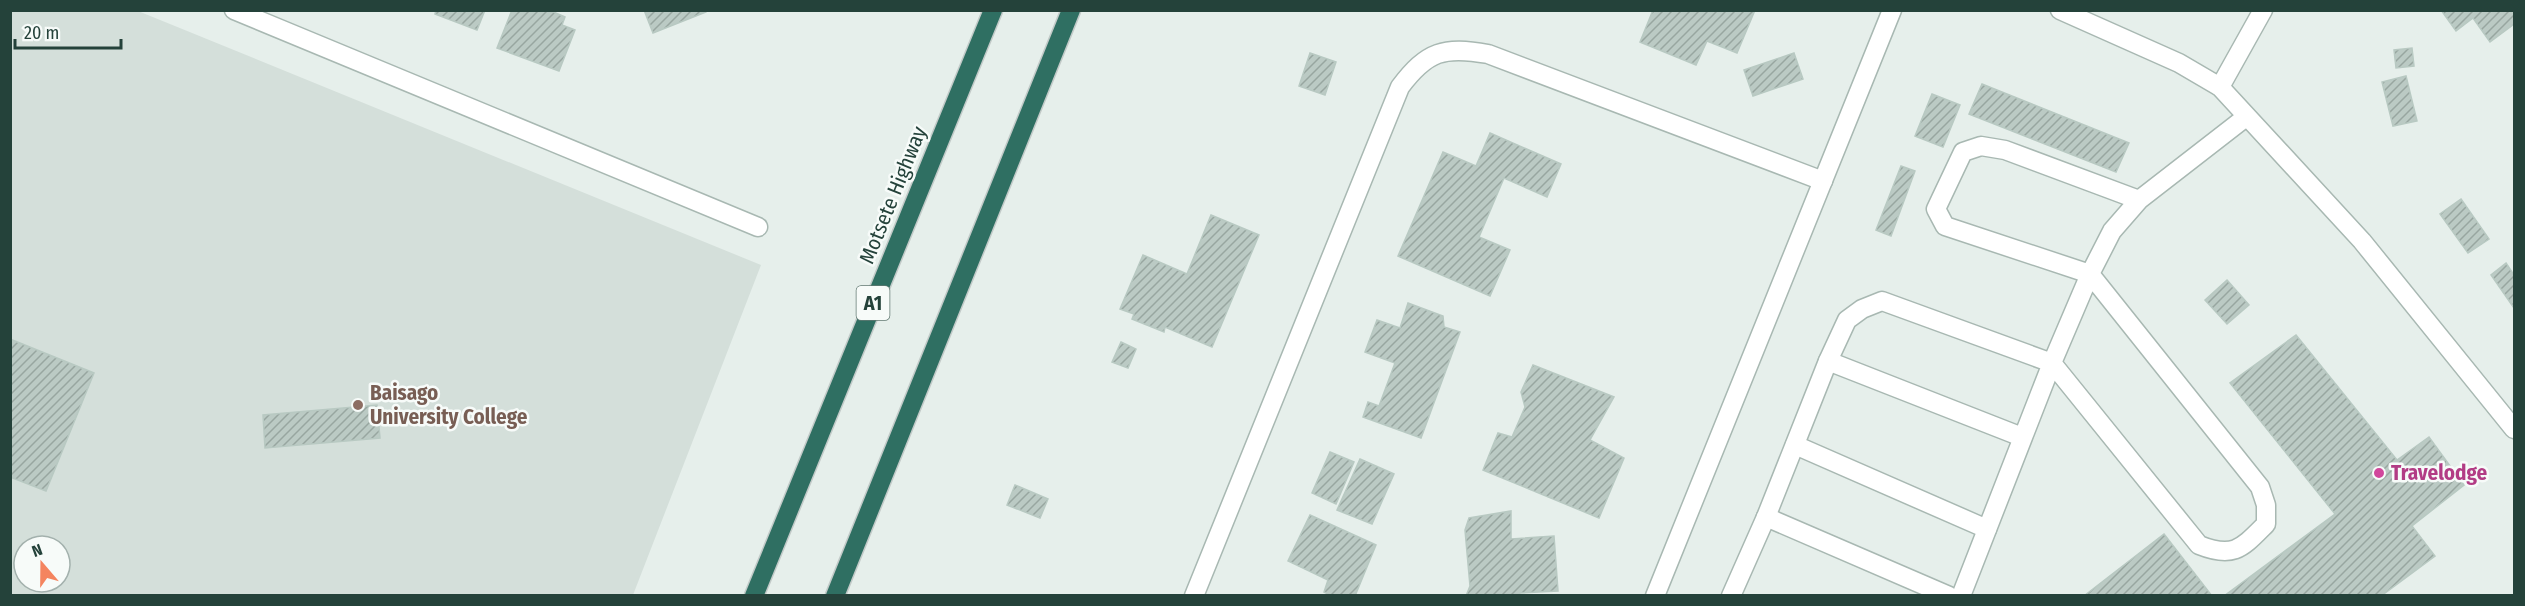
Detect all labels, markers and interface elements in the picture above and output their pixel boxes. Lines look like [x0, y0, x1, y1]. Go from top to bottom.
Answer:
scale bar [15, 12, 122, 50]
text: 20 m [24, 22, 59, 44]
street label: Motsete Highway [854, 122, 933, 267]
road number: A1 [856, 286, 890, 320]
place label: Baisago University College [370, 380, 528, 430]
marker: Baisago University College [351, 398, 365, 412]
place label: Travelodge [2391, 460, 2487, 486]
marker: Travelodge [2372, 466, 2386, 480]
north arrow [12, 534, 72, 594]
text: N [29, 540, 45, 561]

